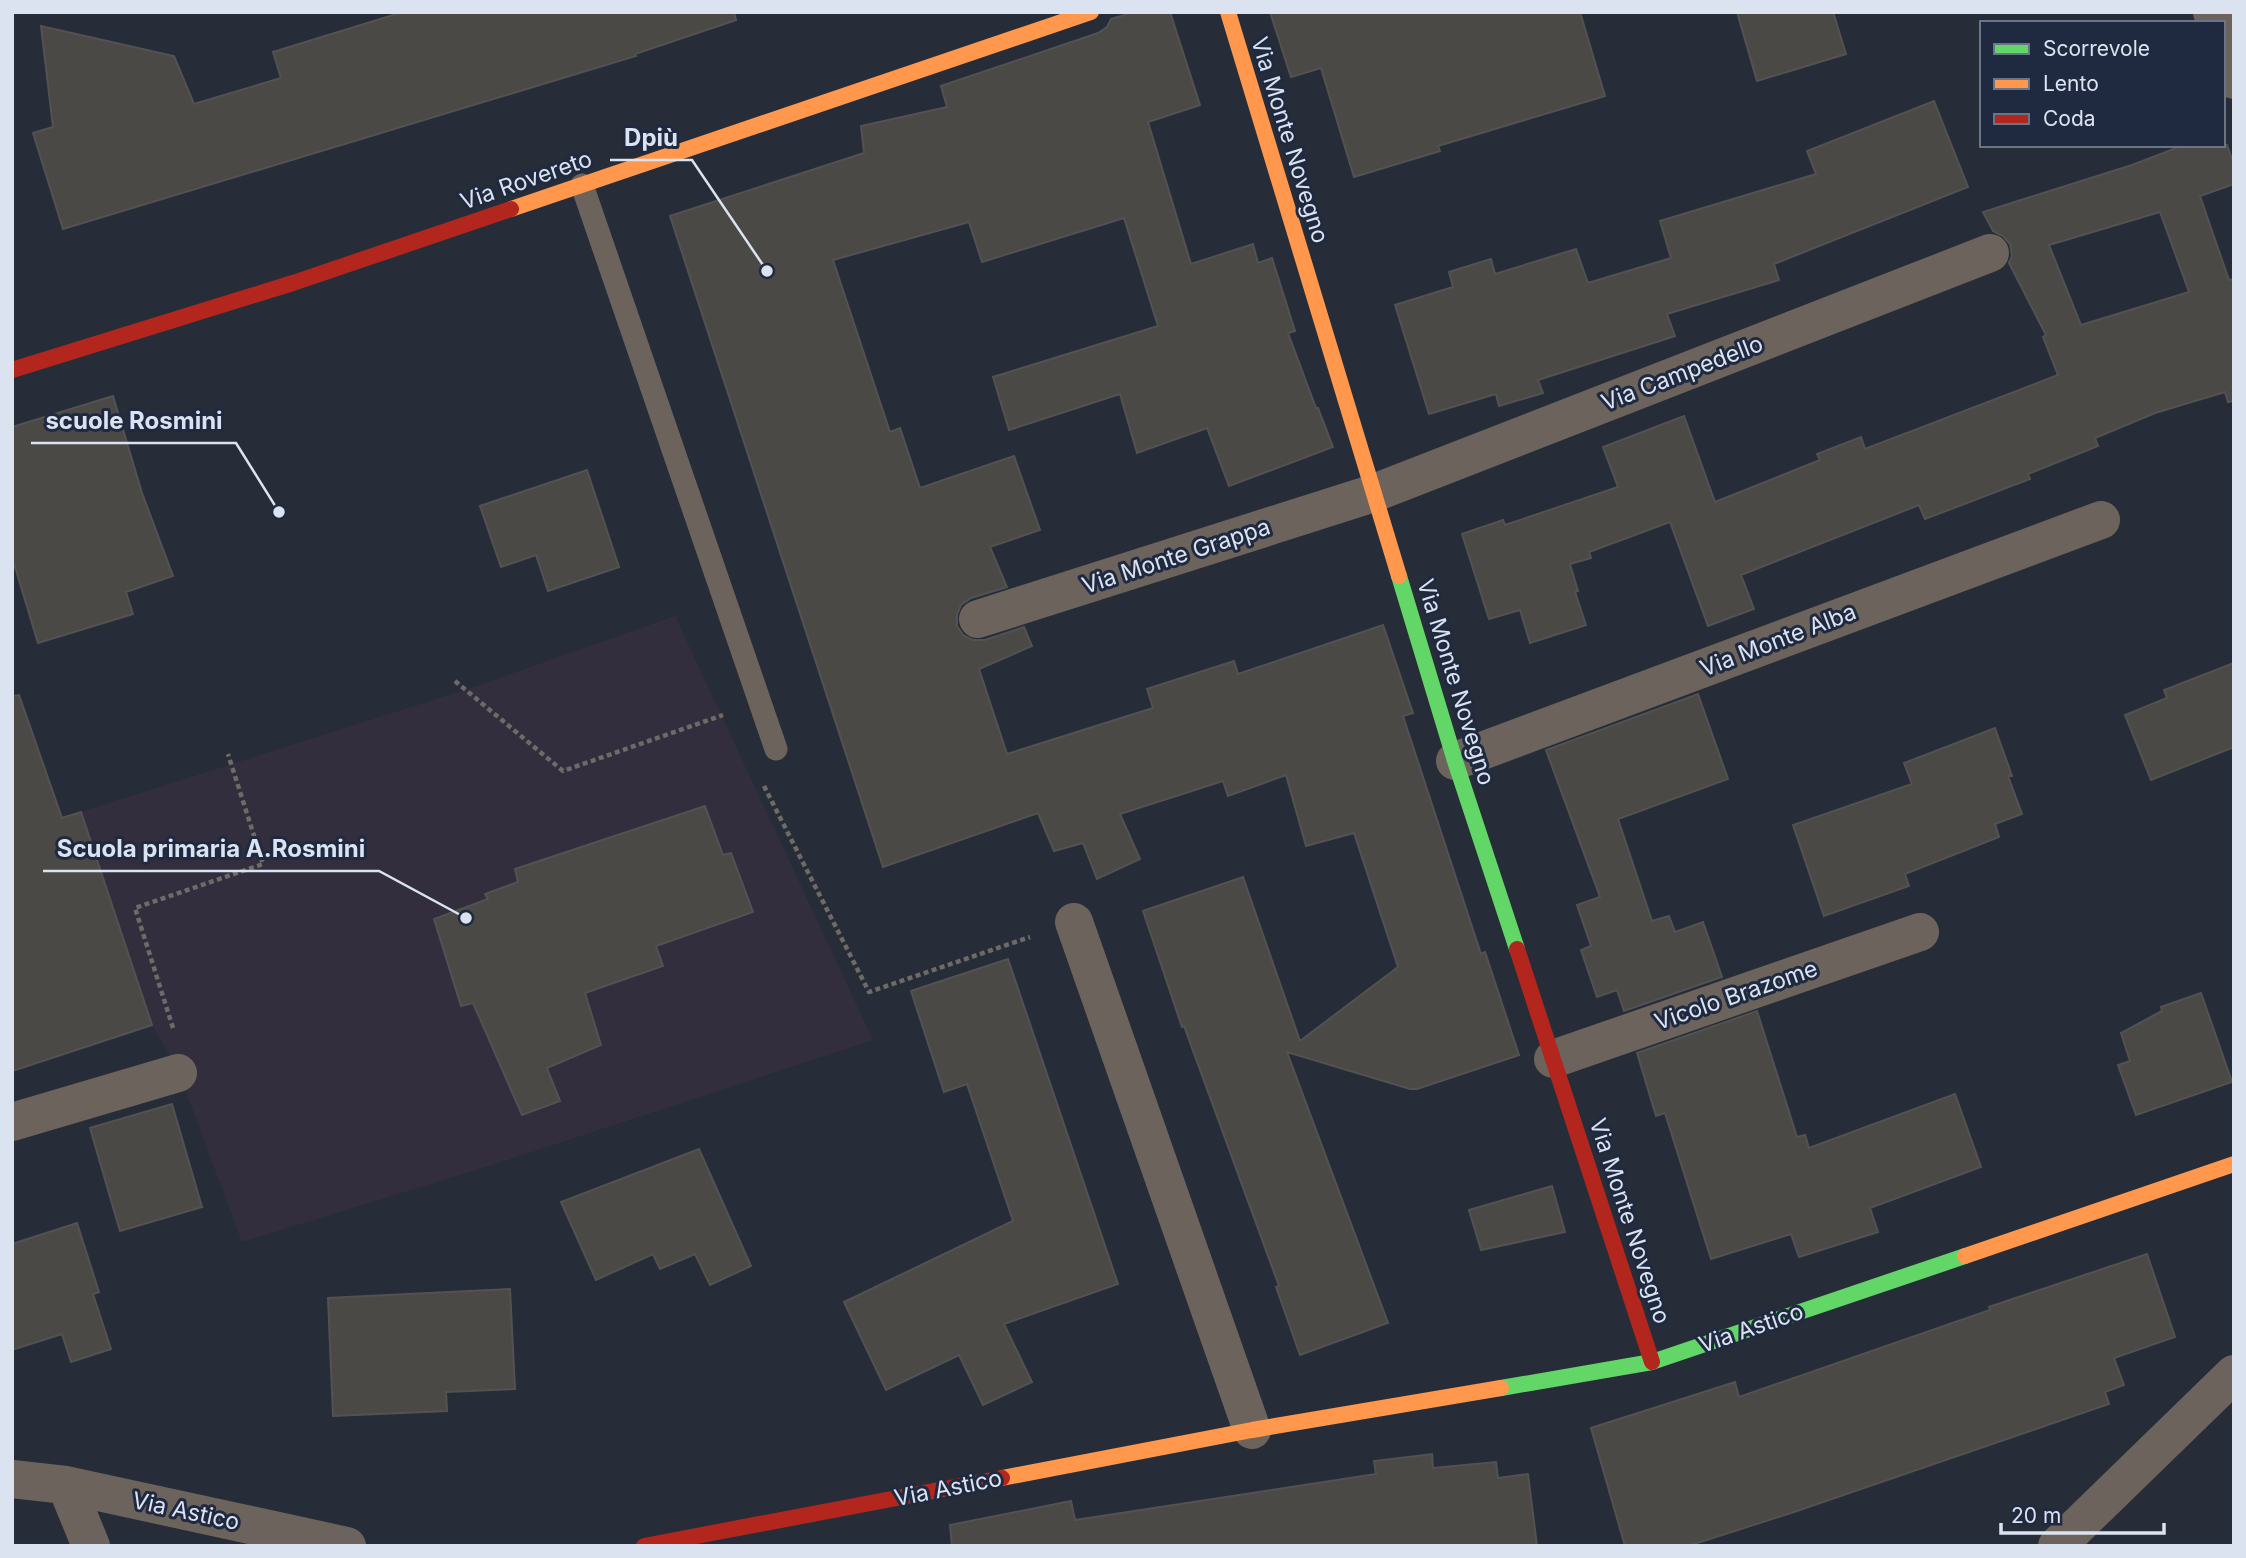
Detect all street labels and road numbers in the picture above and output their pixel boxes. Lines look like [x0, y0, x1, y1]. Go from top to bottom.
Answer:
street label: Via Monte Novegno [1245, 33, 1335, 247]
street label: Via Rovereto [457, 144, 595, 216]
street label: Via Campedello [1597, 329, 1767, 417]
street label: Via Monte Grappa [1078, 512, 1274, 600]
street label: Via Monte Novegno [1411, 575, 1501, 789]
street label: Via Monte Alba [1696, 597, 1860, 683]
street label: Vicolo Brazome [1651, 954, 1821, 1036]
street label: Via Monte Novegno [1584, 1115, 1676, 1327]
street label: Via Astico [1695, 1297, 1807, 1359]
street label: Via Astico [892, 1464, 1004, 1512]
street label: Via Astico [130, 1486, 242, 1536]

